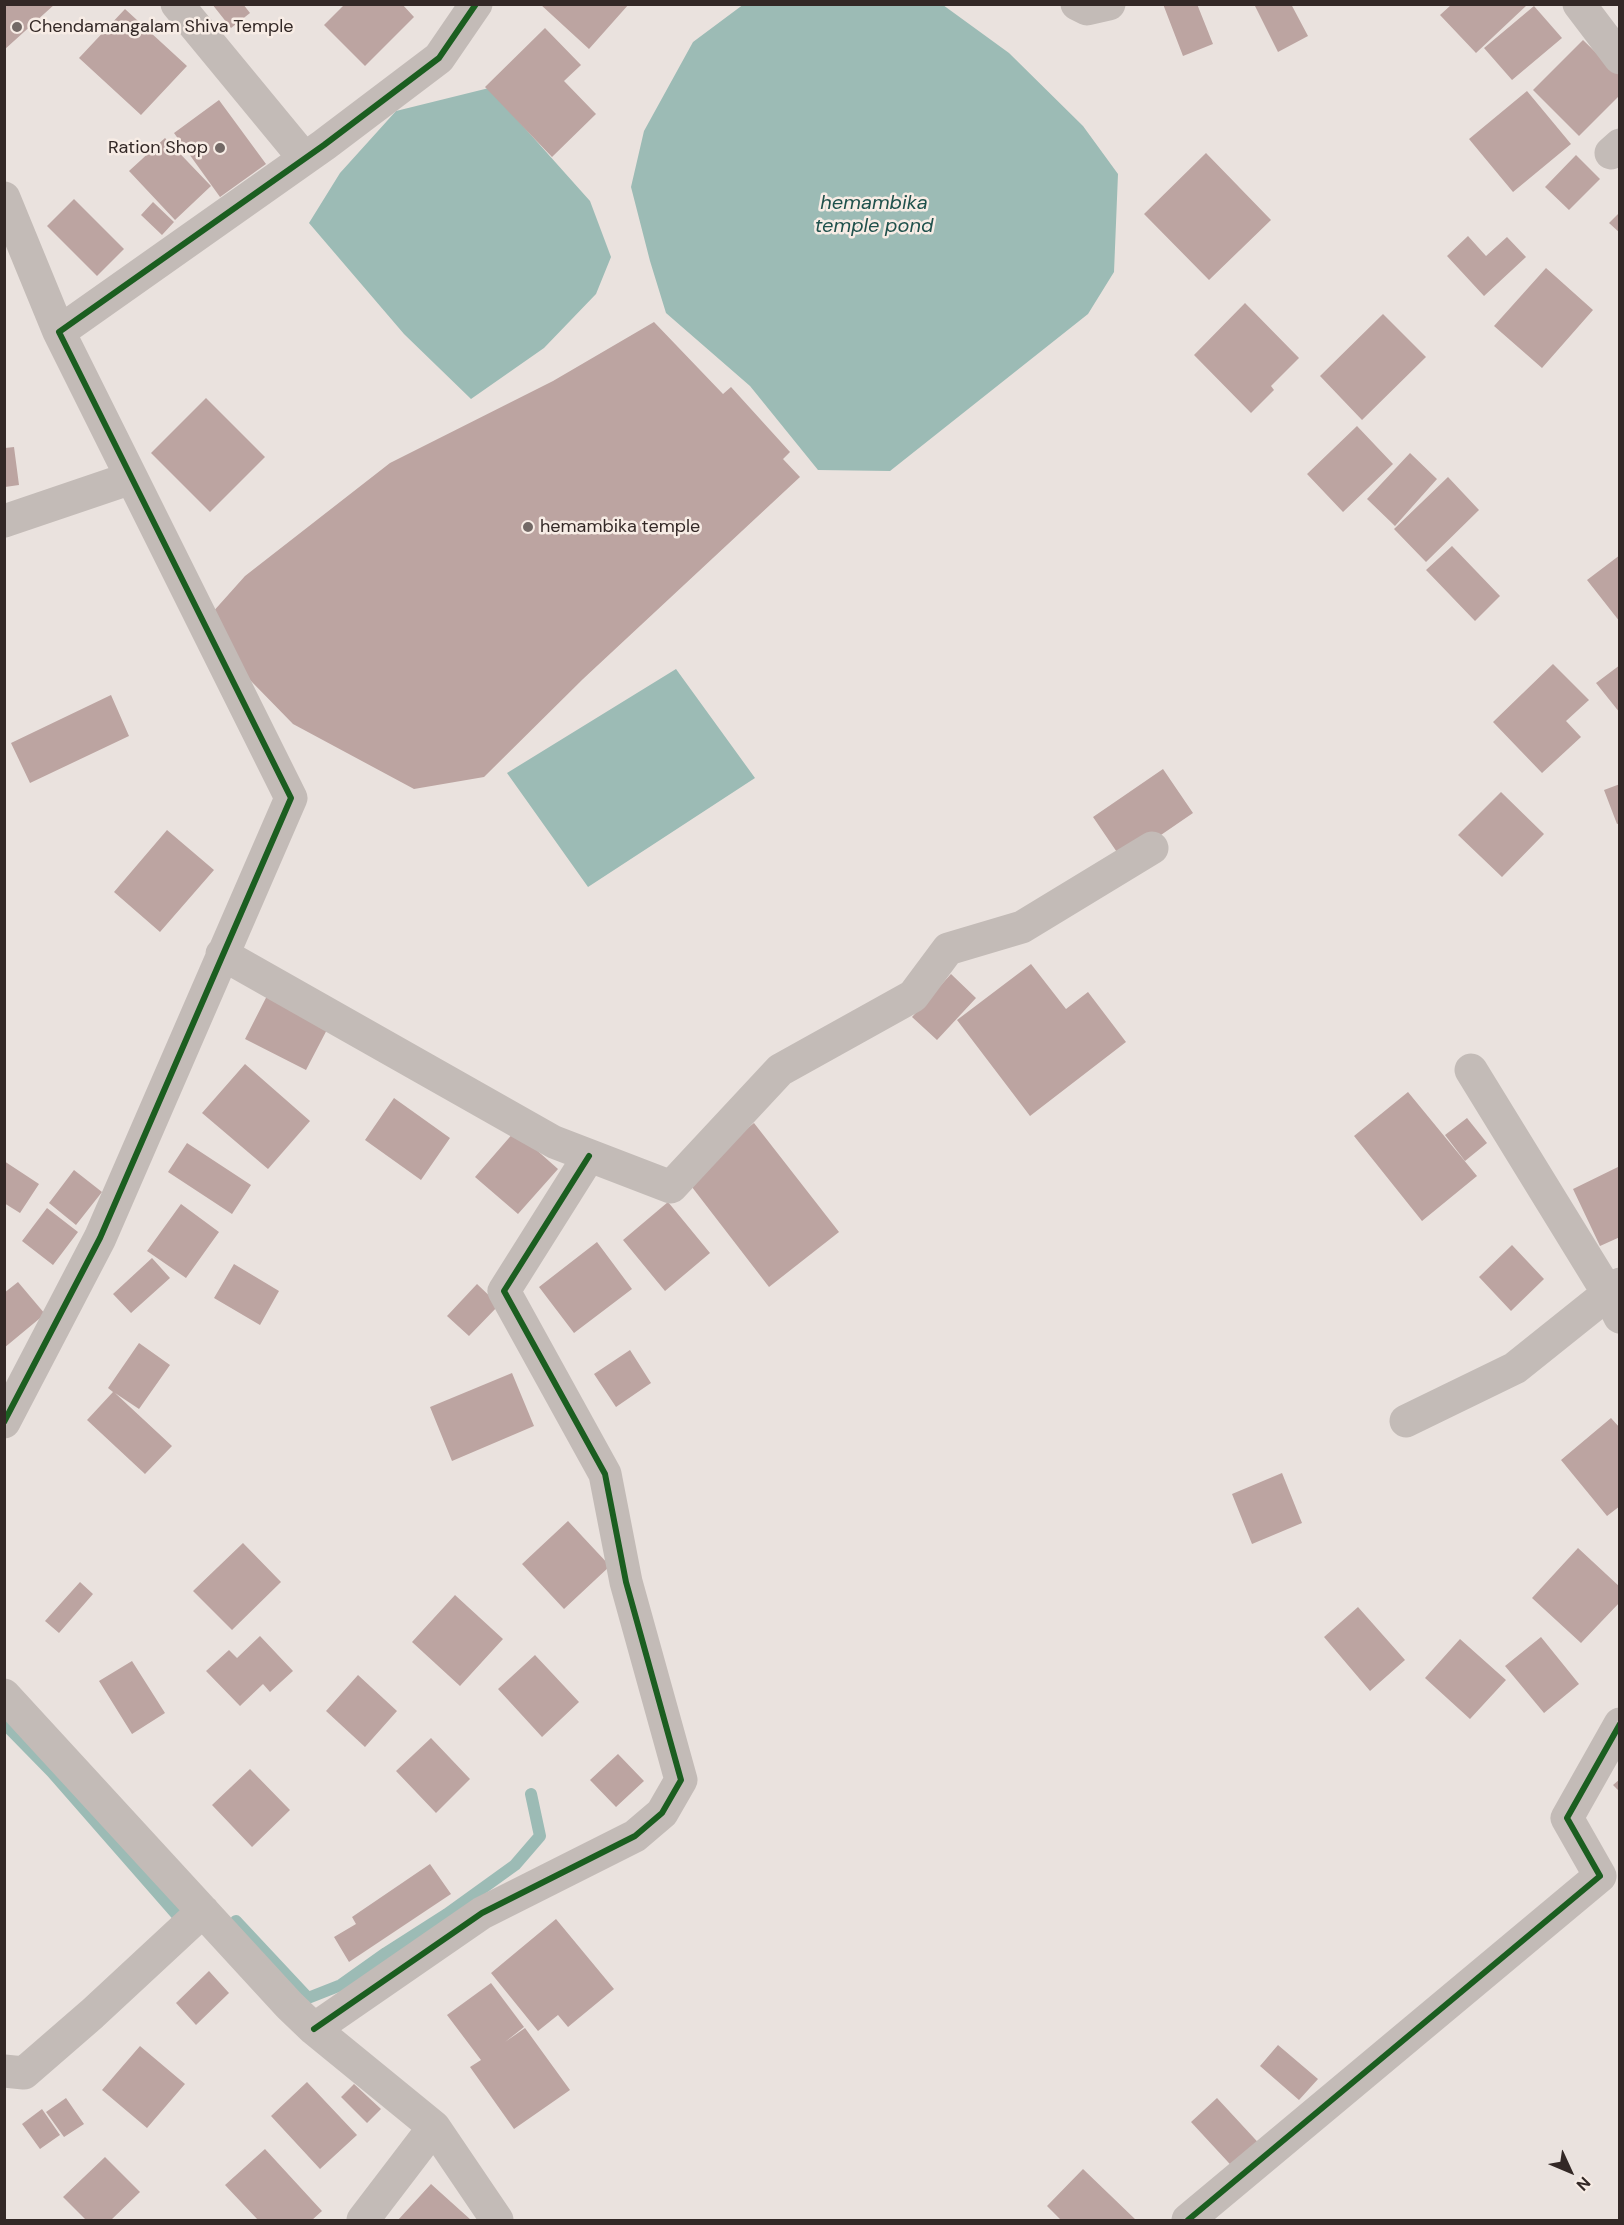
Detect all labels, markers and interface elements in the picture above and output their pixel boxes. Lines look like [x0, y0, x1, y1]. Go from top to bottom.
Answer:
place label: Chendamangalam Shiva Temple [29, 16, 293, 38]
marker: Chendamangalam Shiva Temple [10, 20, 24, 34]
place label: Ration Shop [108, 137, 208, 159]
marker: Ration Shop [213, 141, 227, 155]
water label: hemambika temple pond [815, 192, 933, 239]
place label: hemambika temple [540, 516, 700, 538]
marker: hemambika temple [521, 520, 535, 534]
north arrow [1540, 2141, 1600, 2201]
text: N [1572, 2172, 1595, 2195]

